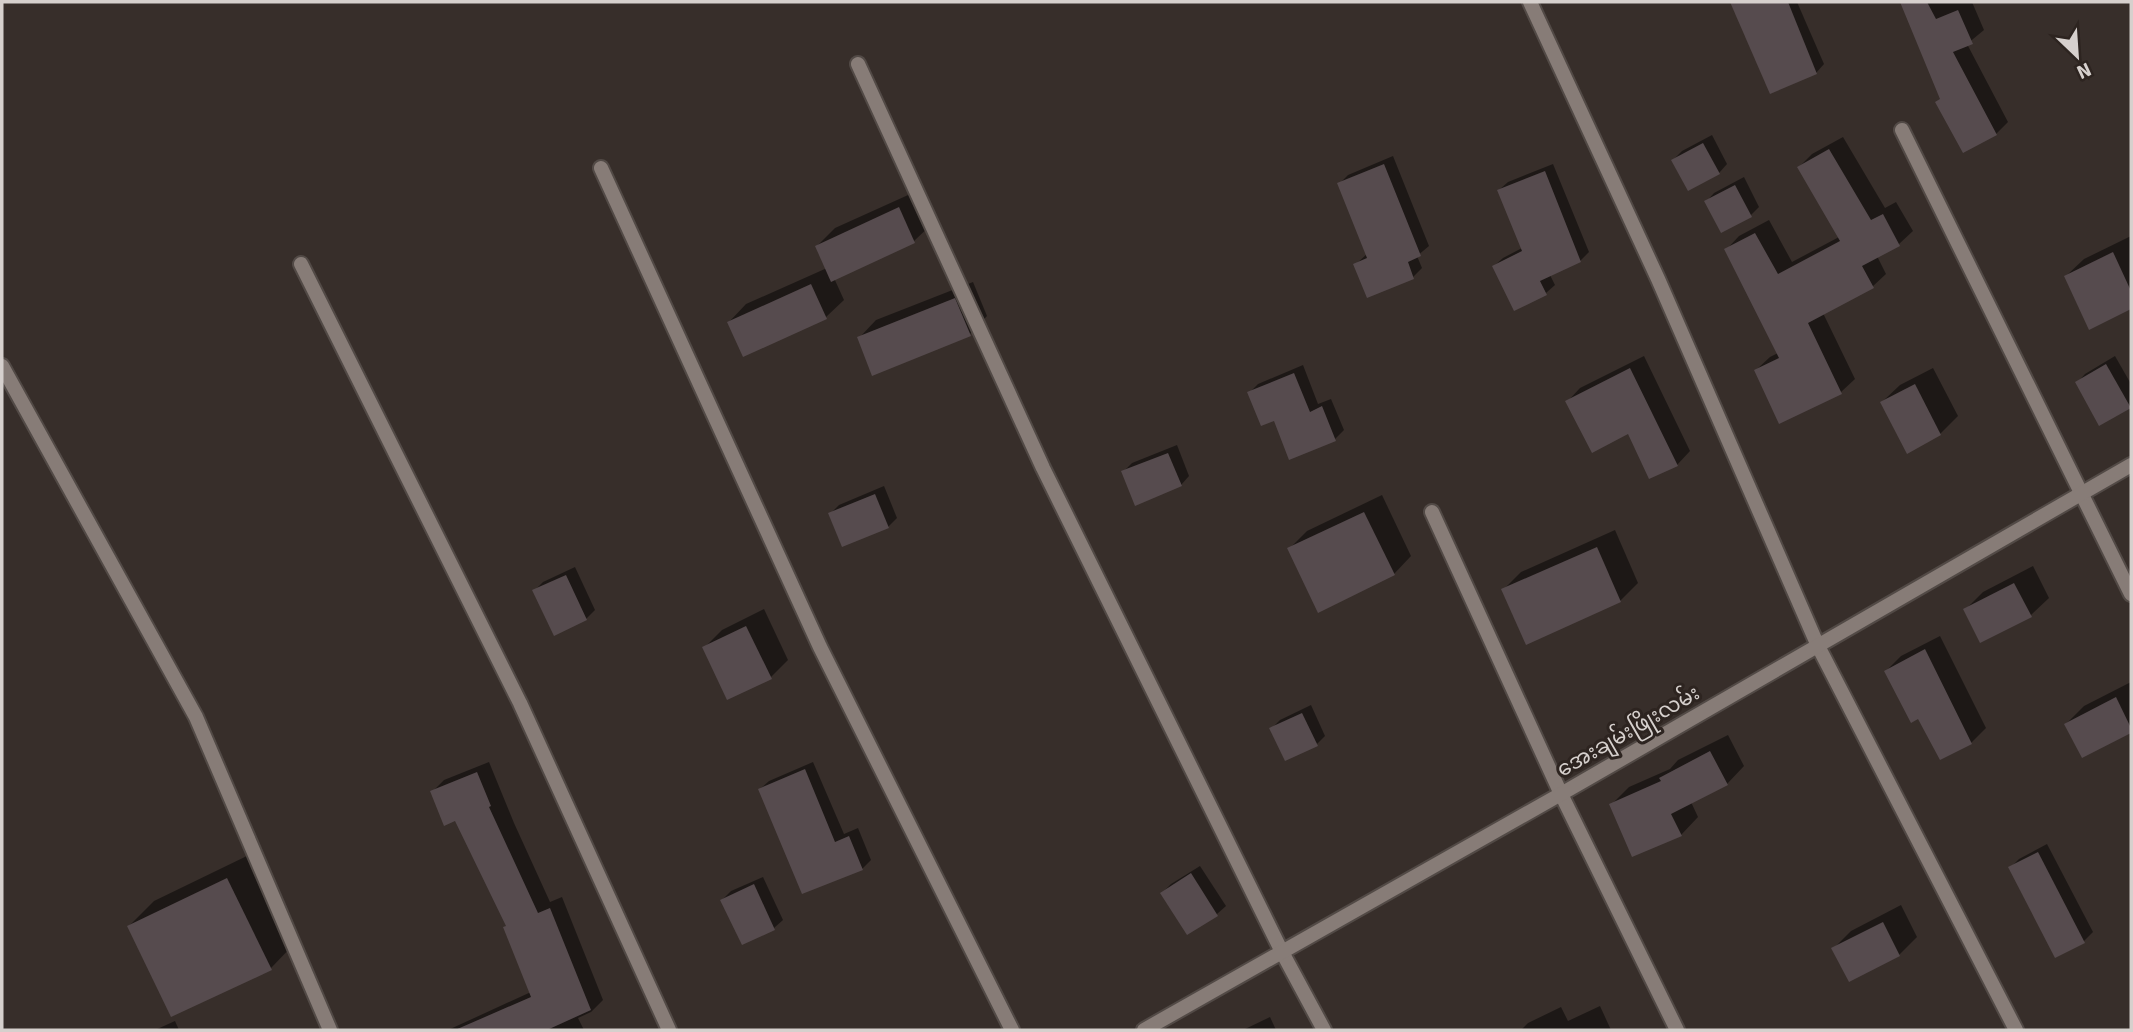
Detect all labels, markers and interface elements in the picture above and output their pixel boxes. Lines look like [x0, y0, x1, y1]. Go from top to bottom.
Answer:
north arrow [2042, 21, 2112, 91]
text: N [2073, 57, 2095, 84]
street label: အေးချမ်းဖြိုးလမ်း [1550, 677, 1707, 787]

